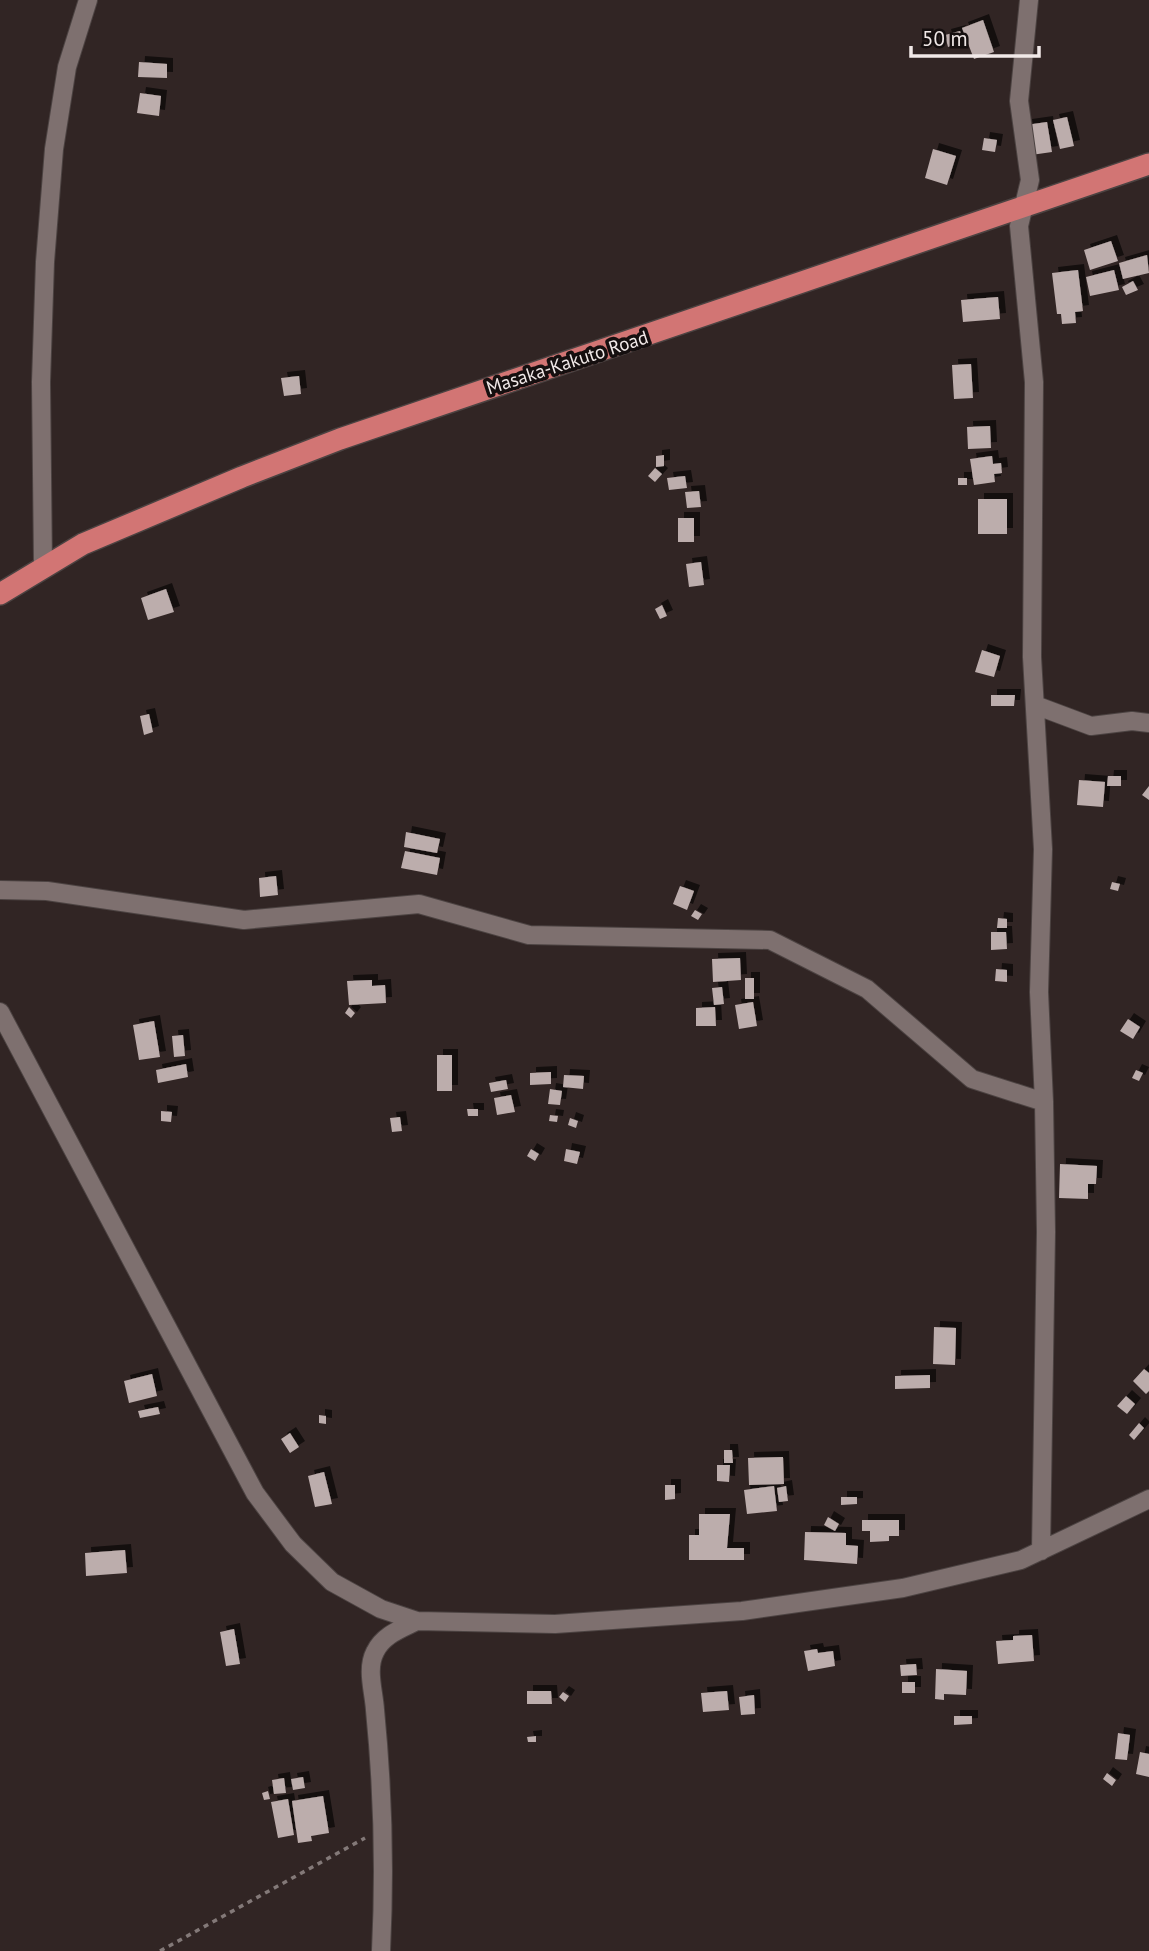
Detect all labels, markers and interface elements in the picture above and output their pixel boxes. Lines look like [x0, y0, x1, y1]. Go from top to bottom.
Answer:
scale bar [911, 14, 1039, 58]
text: 50 m [922, 25, 968, 52]
street label: Masaka-Kakuto Road [483, 325, 651, 399]

